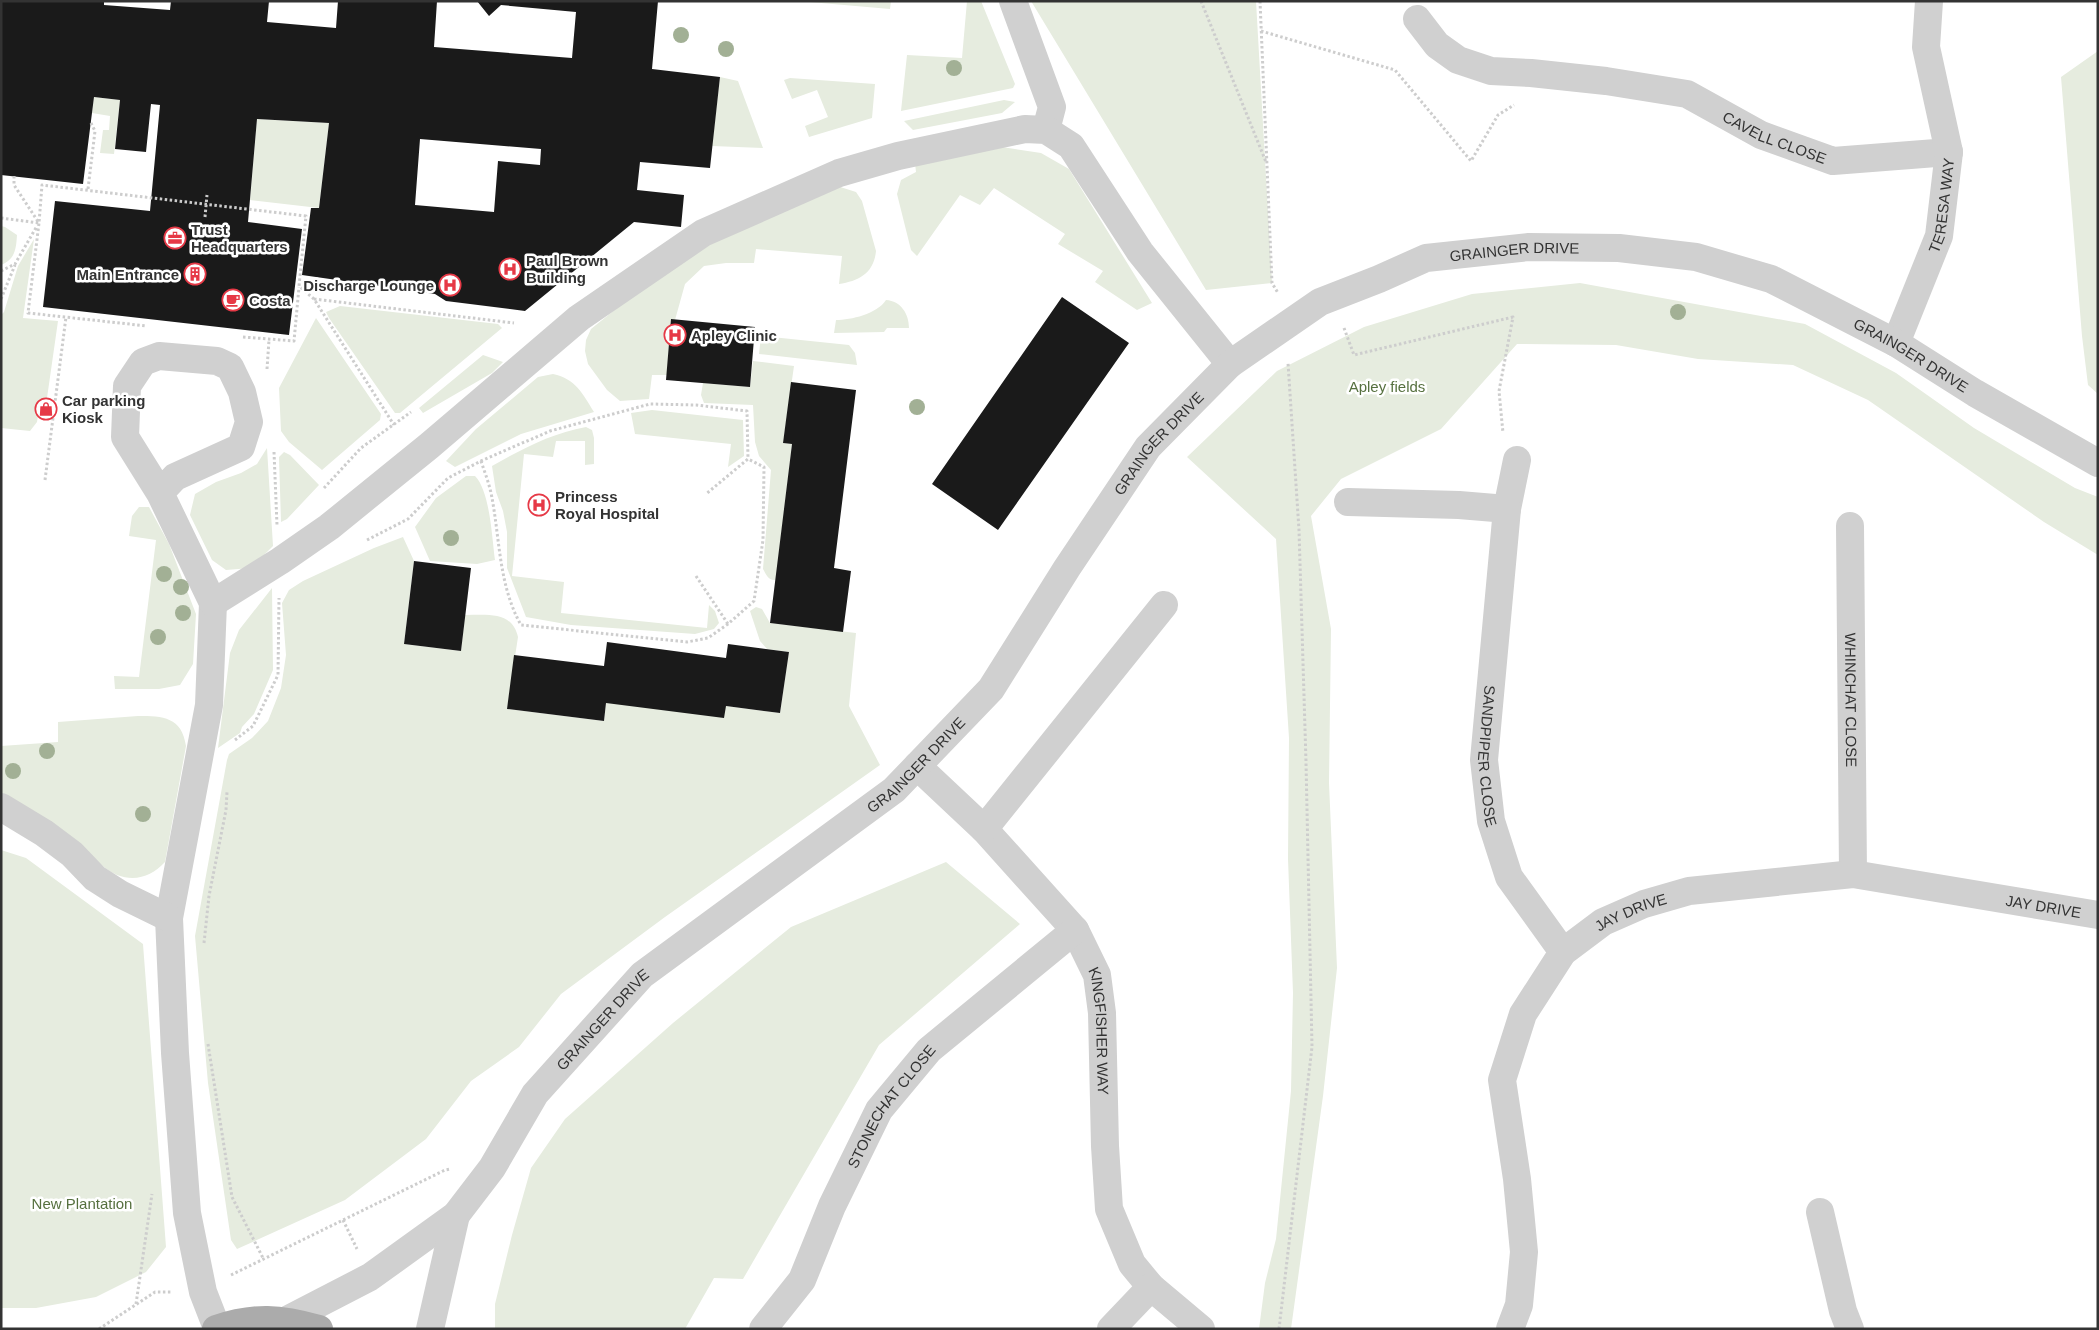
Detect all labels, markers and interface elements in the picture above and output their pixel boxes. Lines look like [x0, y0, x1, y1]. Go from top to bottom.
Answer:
street label: CAVELL CLOSE [1720, 107, 1829, 166]
street label: TERESA WAY [1925, 157, 1957, 255]
place label: Trust Headquarters [191, 221, 288, 255]
office icon: Trust Headquarters [163, 226, 187, 250]
street label: GRAINGER DRIVE [1449, 239, 1579, 264]
place label: Paul Brown Building [526, 252, 609, 286]
hospital icon: Paul Brown Building [498, 257, 522, 281]
building icon: Main Entrance [183, 262, 207, 286]
place label: Main Entrance [76, 266, 179, 283]
hospital icon: Discharge Lounge [438, 273, 462, 297]
place label: Discharge Lounge [303, 277, 434, 294]
cafe icon: Costa [221, 288, 245, 312]
place label: Costa [249, 292, 291, 309]
street label: GRAINGER DRIVE [1851, 314, 1972, 395]
hospital icon: Apley Clinic [663, 323, 687, 347]
place label: Apley Clinic [691, 327, 777, 344]
park label: Apley fields [1349, 378, 1425, 395]
street label: GRAINGER DRIVE [1110, 388, 1206, 498]
place label: Car parking Kiosk [62, 392, 145, 426]
shop icon: Car parking Kiosk [34, 397, 58, 421]
place label: Princess Royal Hospital [555, 488, 659, 522]
hospital icon: Princess Royal Hospital [527, 493, 551, 517]
street label: WHINCHAT CLOSE [1842, 633, 1861, 767]
street label: SANDPIPER CLOSE [1475, 685, 1501, 829]
street label: GRAINGER DRIVE [863, 713, 968, 816]
street label: JAY DRIVE [1591, 889, 1668, 934]
street label: JAY DRIVE [2004, 891, 2082, 921]
street label: KINGFISHER WAY [1086, 964, 1112, 1095]
street label: GRAINGER DRIVE [553, 965, 652, 1073]
street label: STONECHAT CLOSE [844, 1041, 938, 1171]
park label: New Plantation [32, 1195, 132, 1212]

